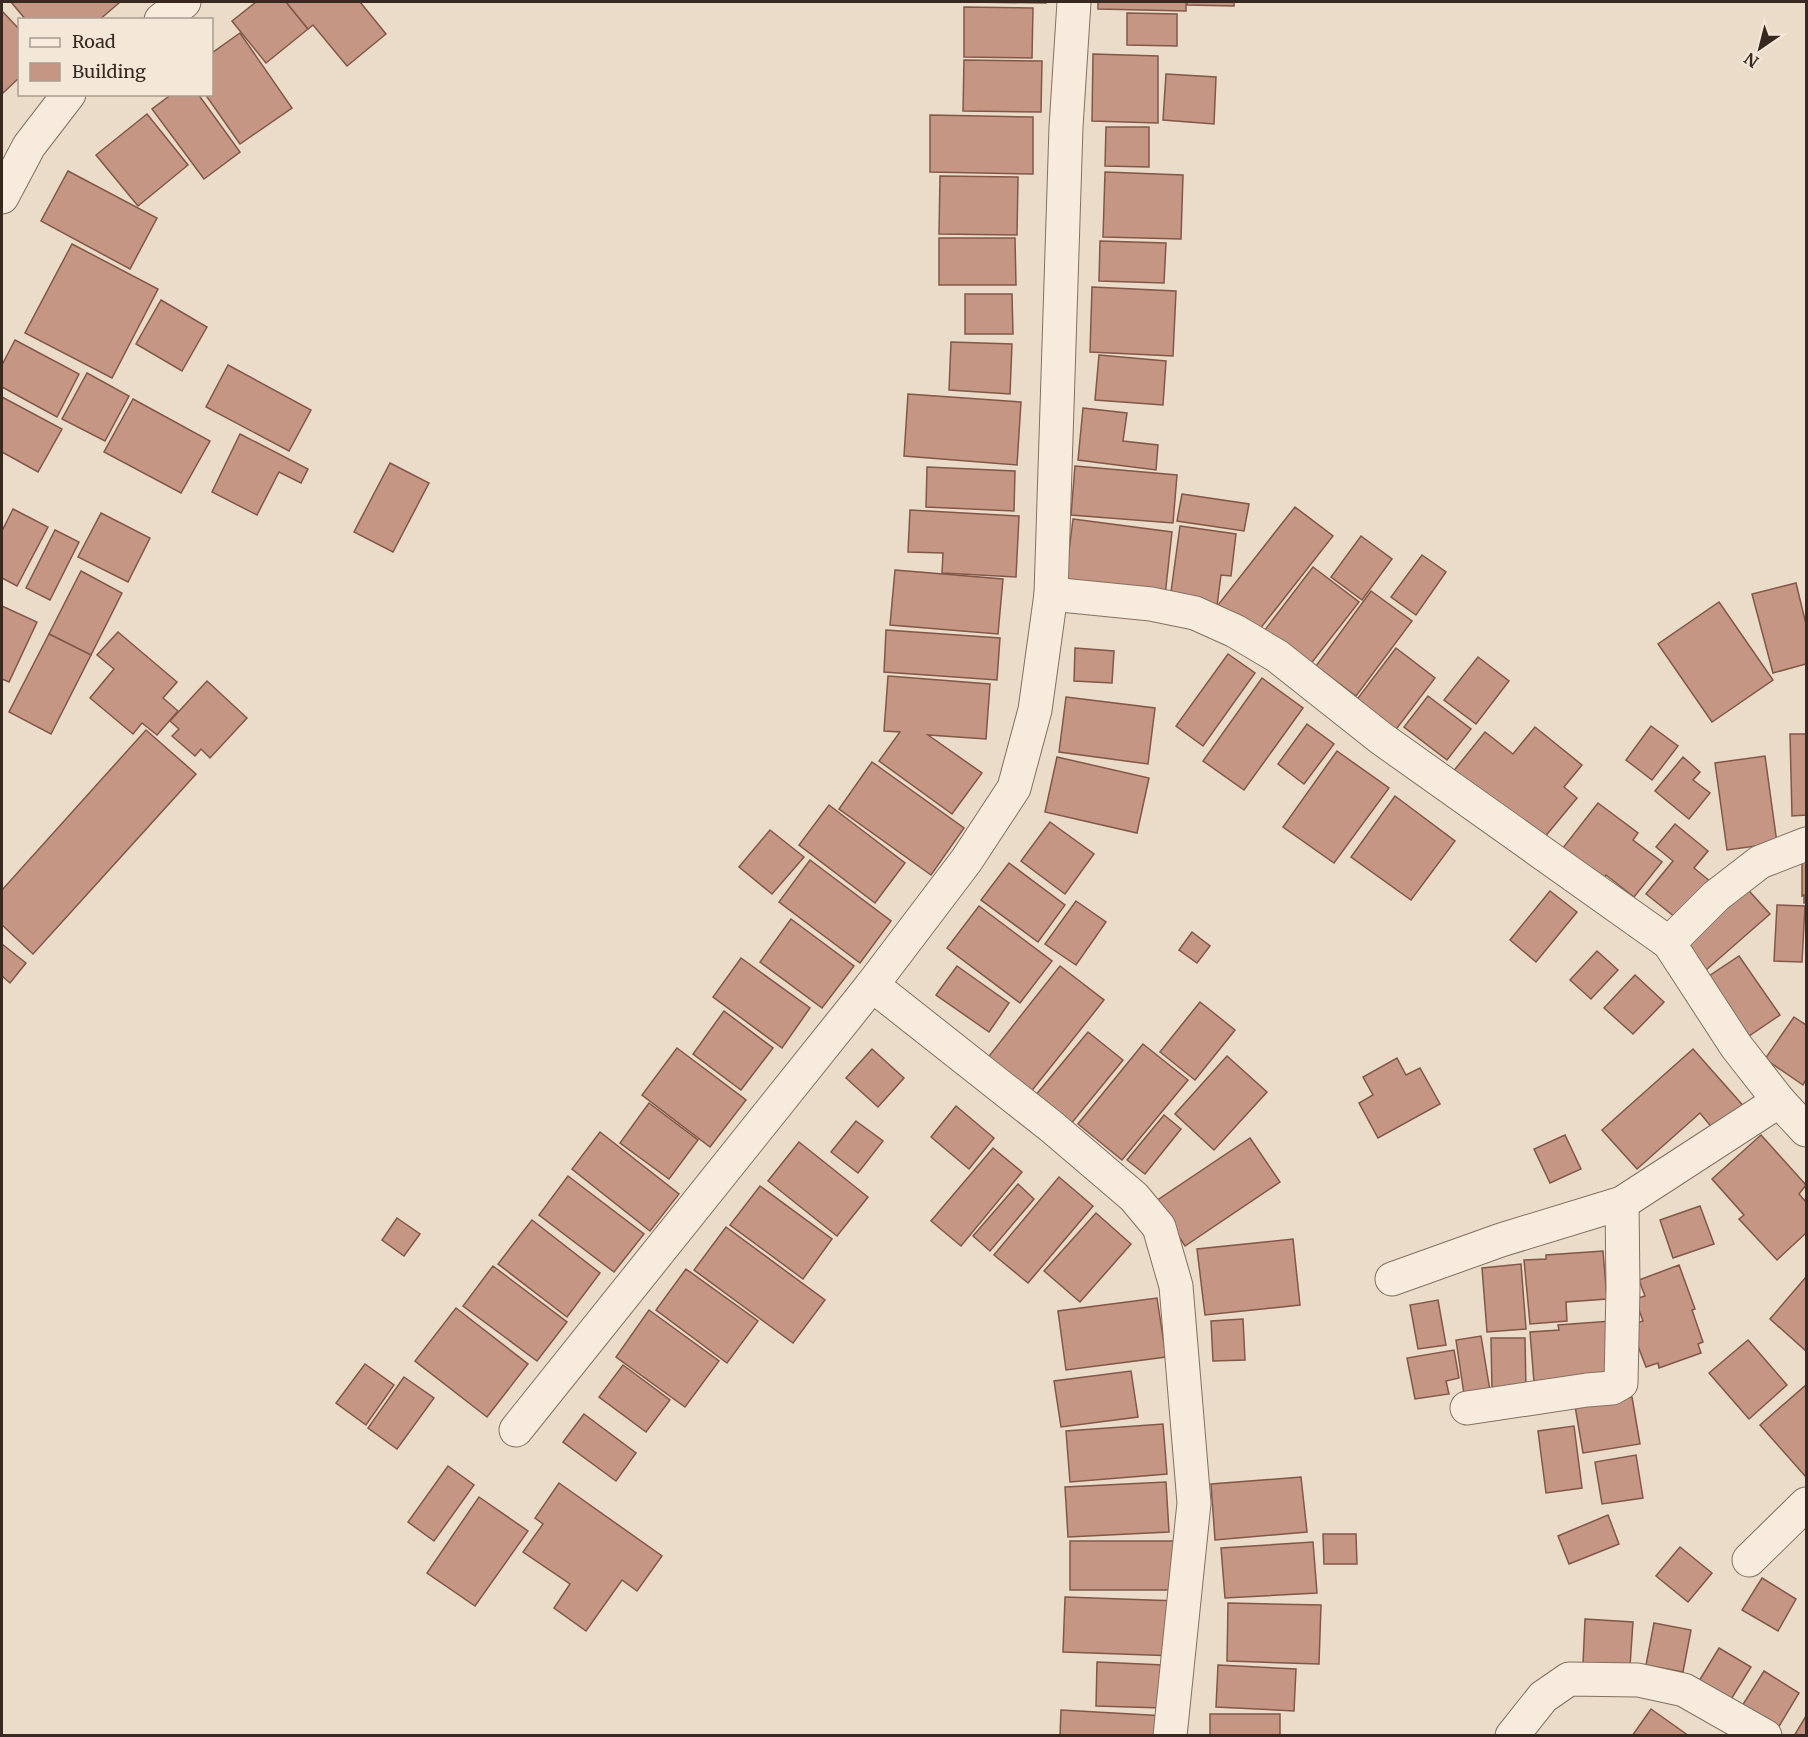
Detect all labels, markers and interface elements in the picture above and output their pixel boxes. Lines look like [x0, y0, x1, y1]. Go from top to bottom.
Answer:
legend [18, 18, 213, 96]
north arrow [1730, 18, 1790, 78]
text: Road [72, 30, 116, 53]
text: N [1740, 48, 1762, 72]
text: Building [72, 60, 146, 83]

